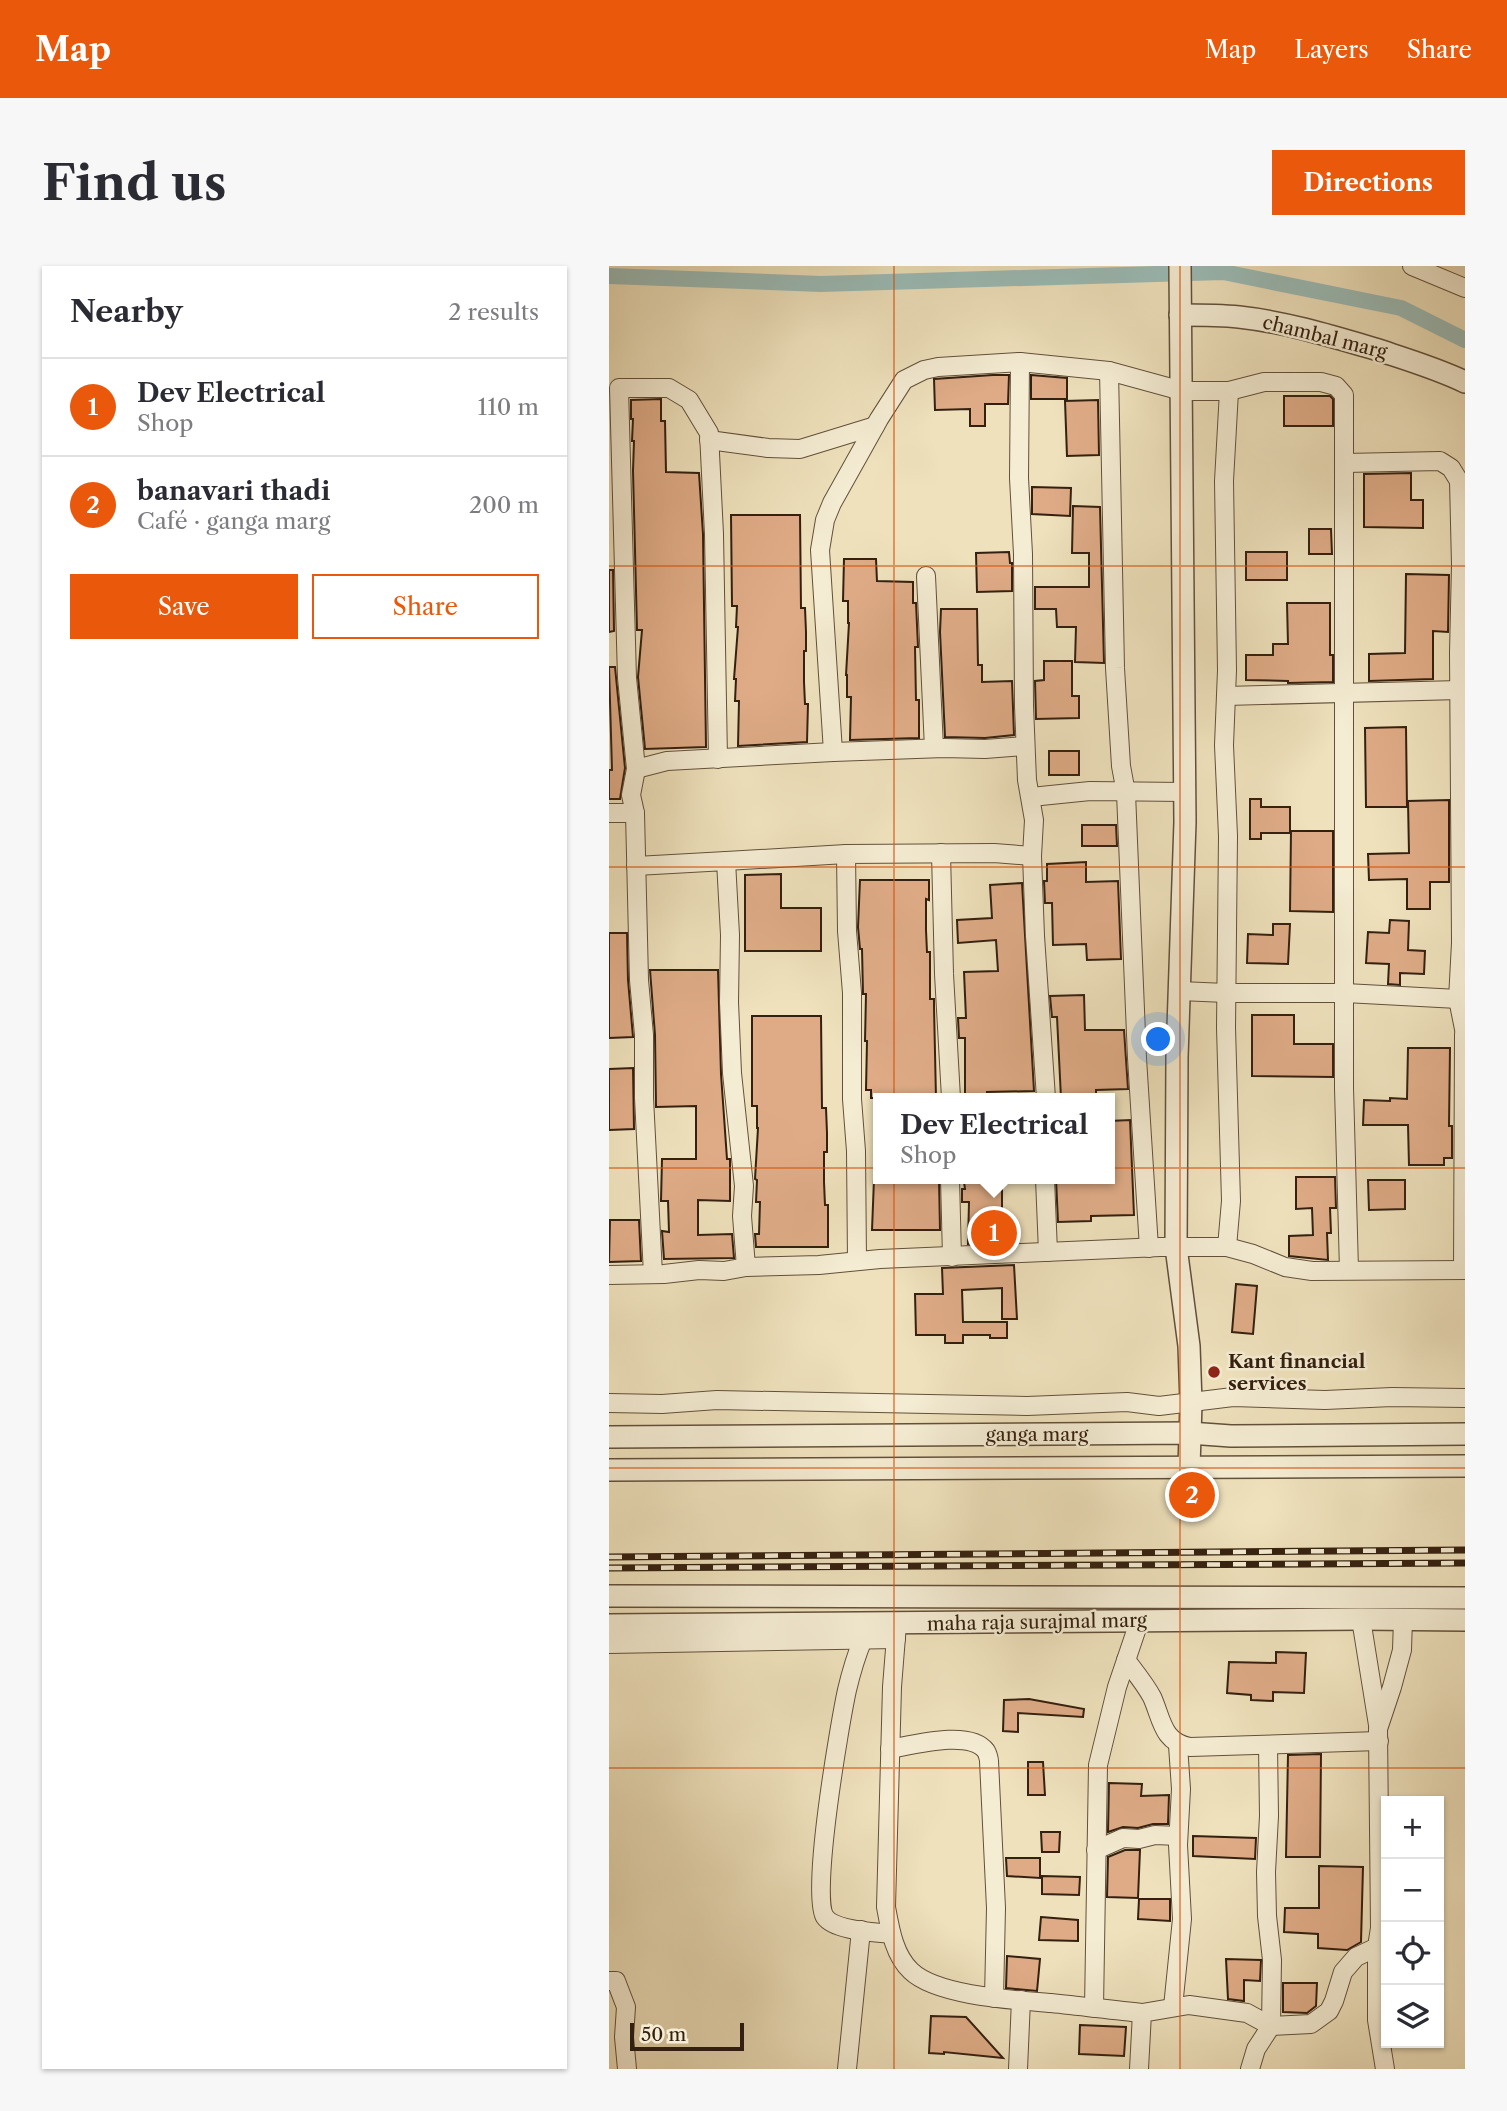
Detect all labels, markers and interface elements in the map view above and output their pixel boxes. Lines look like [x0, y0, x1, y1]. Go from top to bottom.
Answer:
text: Map [35, 29, 111, 70]
text: Map [1205, 35, 1256, 64]
text: Layers [1294, 35, 1369, 64]
text: Share [1407, 35, 1472, 64]
button: Directions [1272, 150, 1465, 215]
text: Find us [42, 152, 226, 213]
text: Nearby [70, 293, 183, 330]
text: 2 results [448, 298, 539, 326]
street label: chambal marg [1260, 310, 1391, 364]
text: Dev Electrical [137, 377, 325, 409]
text: 1 [88, 393, 98, 421]
text: 110 m [478, 393, 539, 421]
text: Shop [137, 409, 193, 437]
text: banavari thadi [137, 475, 330, 507]
text: 2 [86, 491, 100, 519]
text: 200 m [469, 491, 539, 519]
text: Café · ganga marg [137, 507, 330, 535]
button: Save [70, 574, 298, 639]
button: Share [312, 574, 539, 639]
your location [1141, 1022, 1175, 1056]
popup [873, 1093, 1115, 1184]
text: Dev Electrical [900, 1109, 1088, 1141]
text: Shop [900, 1141, 956, 1169]
pin: 1 [971, 1207, 1017, 1259]
place label: Kant financial services [1228, 1350, 1366, 1395]
marker: Kant financial services [1206, 1364, 1222, 1380]
street label: ganga marg [986, 1423, 1089, 1446]
pin: 2 [1169, 1469, 1215, 1521]
street label: maha raja surajmal marg [927, 1609, 1148, 1635]
map controls [1381, 1796, 1444, 2048]
button: + [1381, 1796, 1444, 1859]
button: − [1381, 1859, 1444, 1922]
button: locate [1381, 1922, 1444, 1985]
button: layers [1381, 1985, 1444, 2048]
scale bar [630, 2020, 744, 2052]
text: 50 m [641, 2023, 686, 2046]

